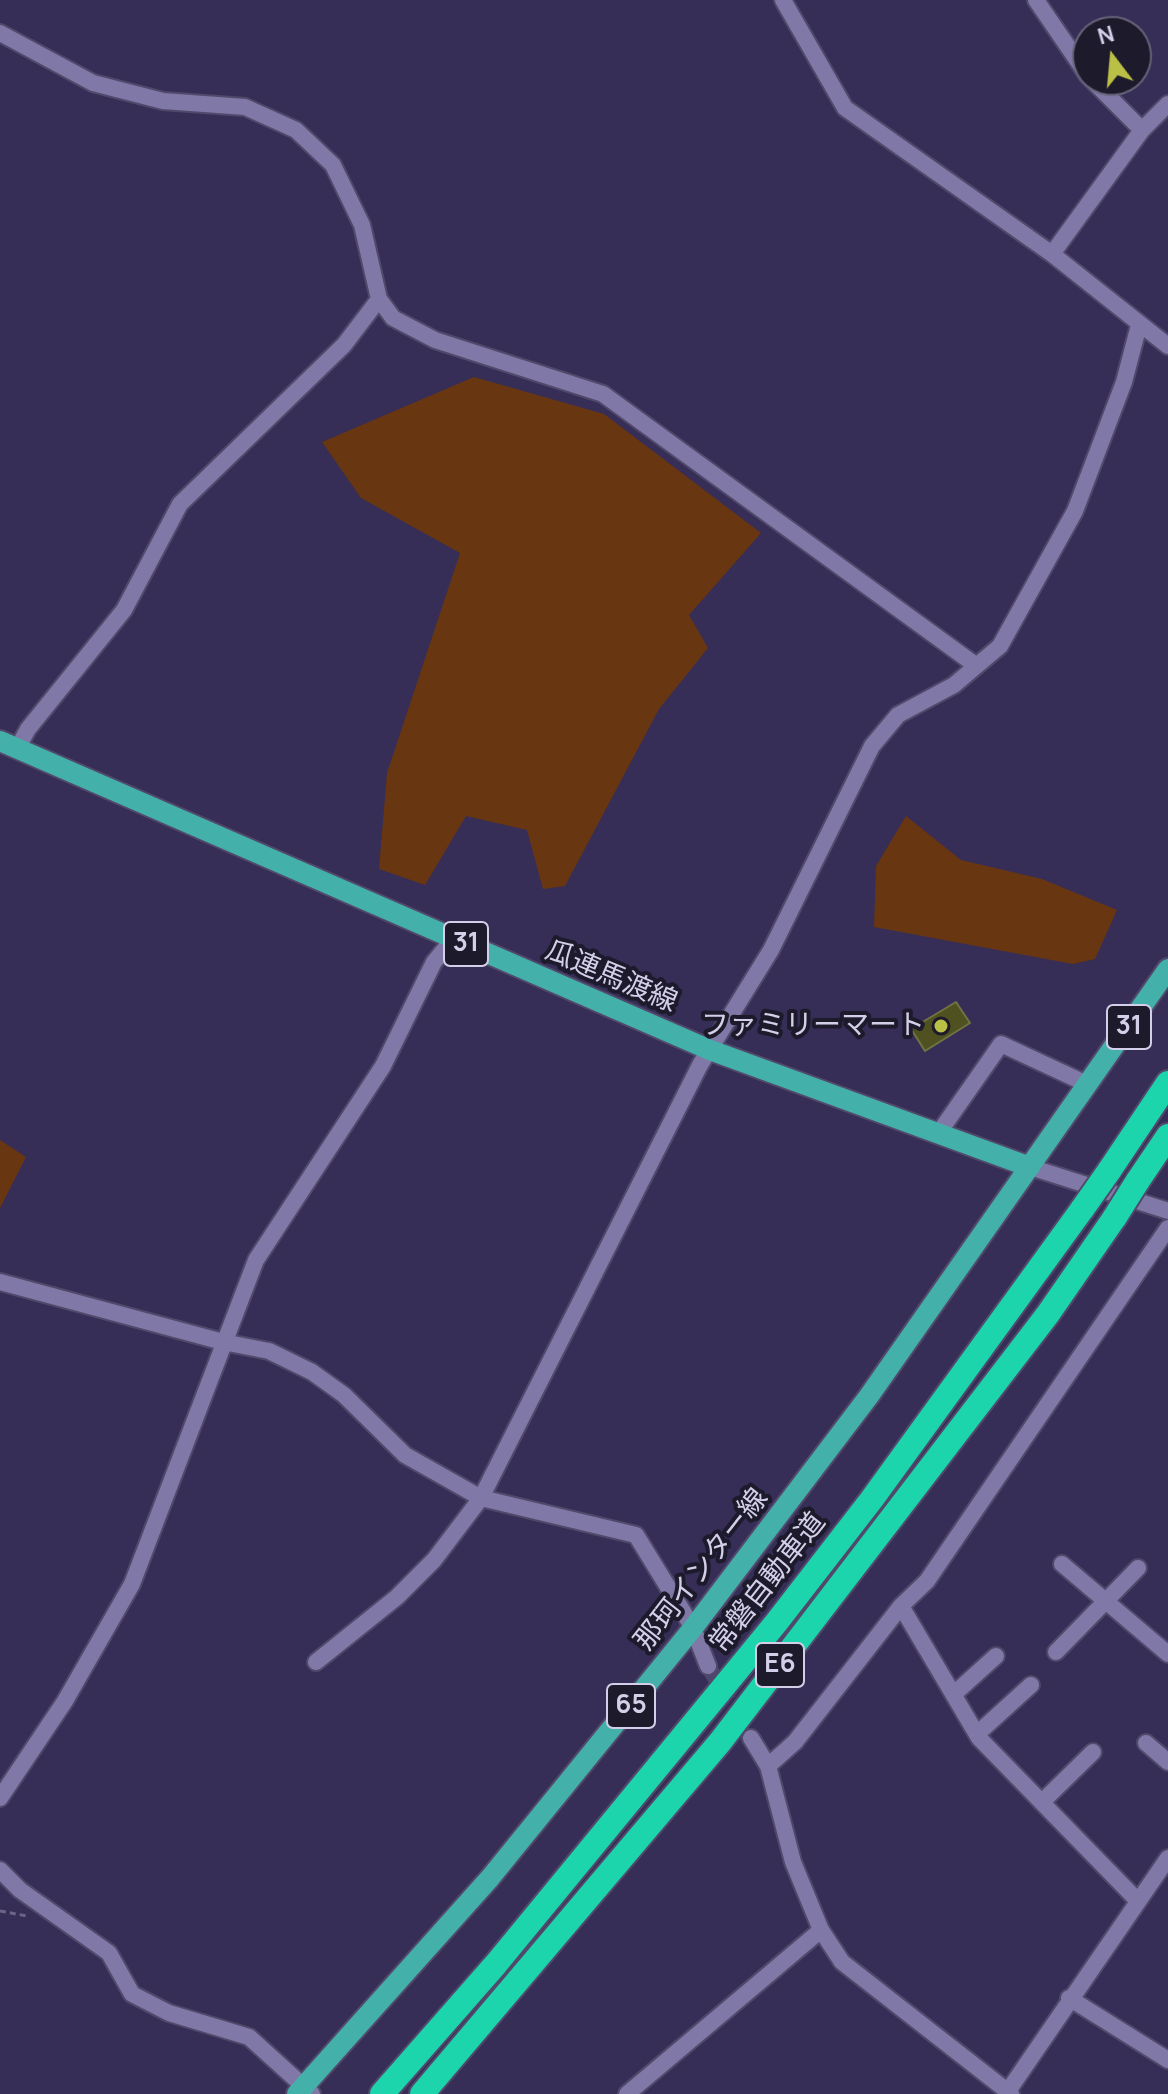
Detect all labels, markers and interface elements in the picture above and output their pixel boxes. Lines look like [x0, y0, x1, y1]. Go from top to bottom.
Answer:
north arrow [1072, 16, 1152, 96]
text: N [1094, 18, 1118, 51]
road number: 31 [444, 922, 488, 966]
street label: 瓜連馬渡線 [540, 934, 682, 1020]
road number: 31 [1107, 1005, 1151, 1049]
place label: ファミリーマート [701, 1009, 925, 1043]
marker: ファミリーマート [932, 1017, 950, 1035]
street label: 那珂インター線 [628, 1482, 776, 1658]
street label: 常磐自動車道 [703, 1506, 833, 1660]
road number: E6 [756, 1643, 804, 1687]
road number: 65 [607, 1684, 655, 1728]

